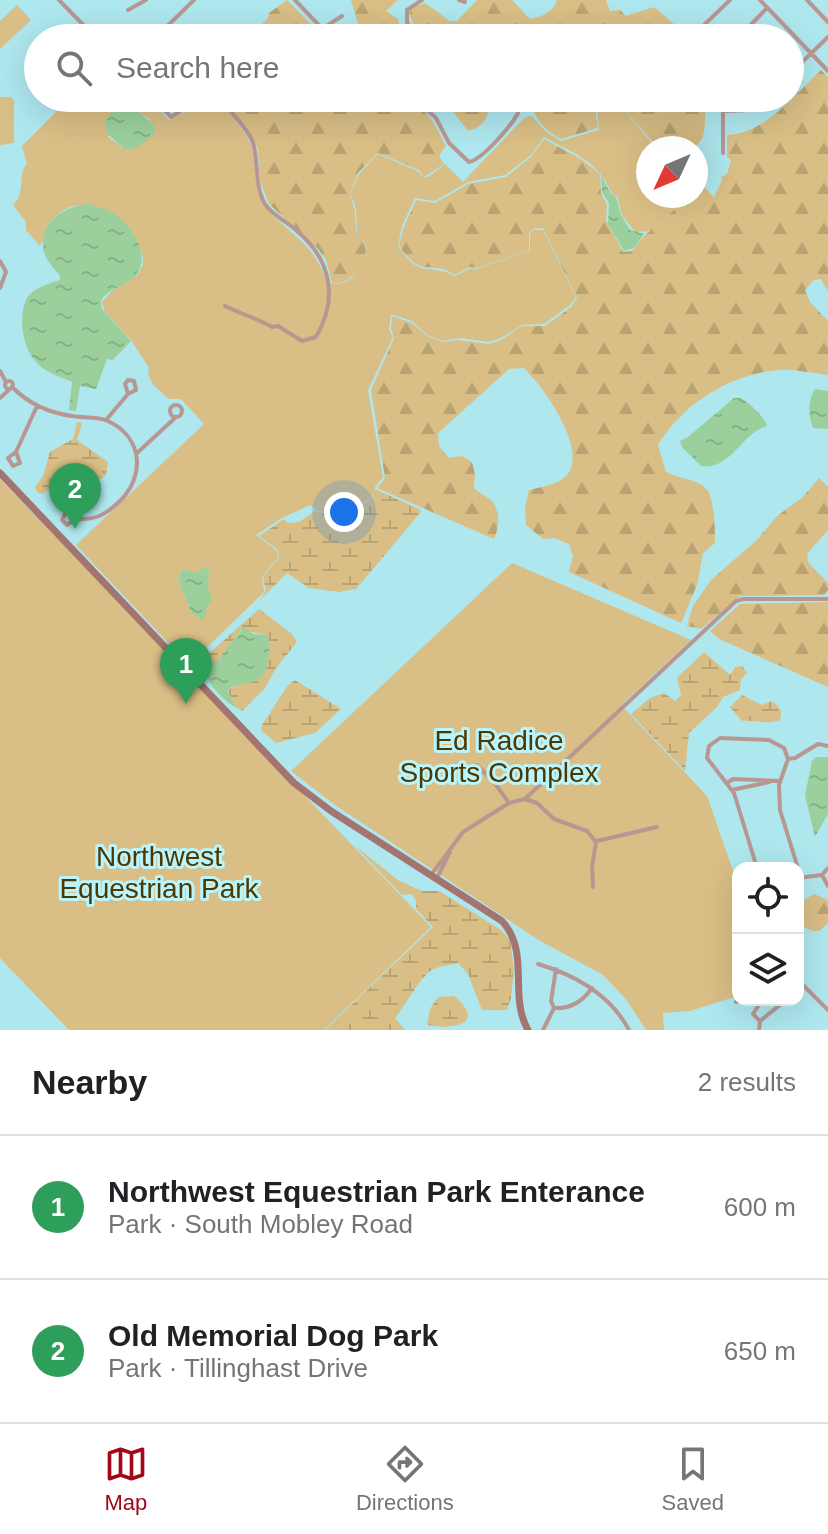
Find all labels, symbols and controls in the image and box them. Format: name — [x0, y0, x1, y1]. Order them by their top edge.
search box — [24, 24, 804, 112]
icon: search — [52, 46, 96, 90]
text: Search here — [116, 51, 279, 84]
north arrow — [636, 136, 708, 208]
pin: 2 — [49, 463, 101, 529]
your location — [324, 492, 364, 532]
pin: 1 — [160, 638, 212, 704]
park label: Ed Radice Sports Complex — [399, 725, 599, 788]
park label: Northwest Equestrian Park — [59, 841, 260, 904]
map controls — [732, 862, 804, 1006]
button: locate — [732, 862, 804, 934]
button: layers — [732, 934, 804, 1006]
text: Nearby — [32, 1063, 147, 1101]
text: 2 results — [698, 1067, 796, 1097]
text: Northwest Equestrian Park Enterance — [108, 1175, 645, 1208]
text: 1 — [51, 1192, 65, 1222]
text: 600 m — [724, 1192, 796, 1222]
text: Park · South Mobley Road — [108, 1209, 413, 1239]
text: Old Memorial Dog Park — [108, 1319, 438, 1352]
text: 2 — [51, 1336, 65, 1366]
text: 650 m — [724, 1336, 796, 1366]
text: Park · Tillinghast Drive — [108, 1353, 368, 1383]
tab: Map — [104, 1442, 148, 1516]
tab: Directions — [356, 1442, 454, 1516]
tab: Saved — [662, 1442, 724, 1516]

